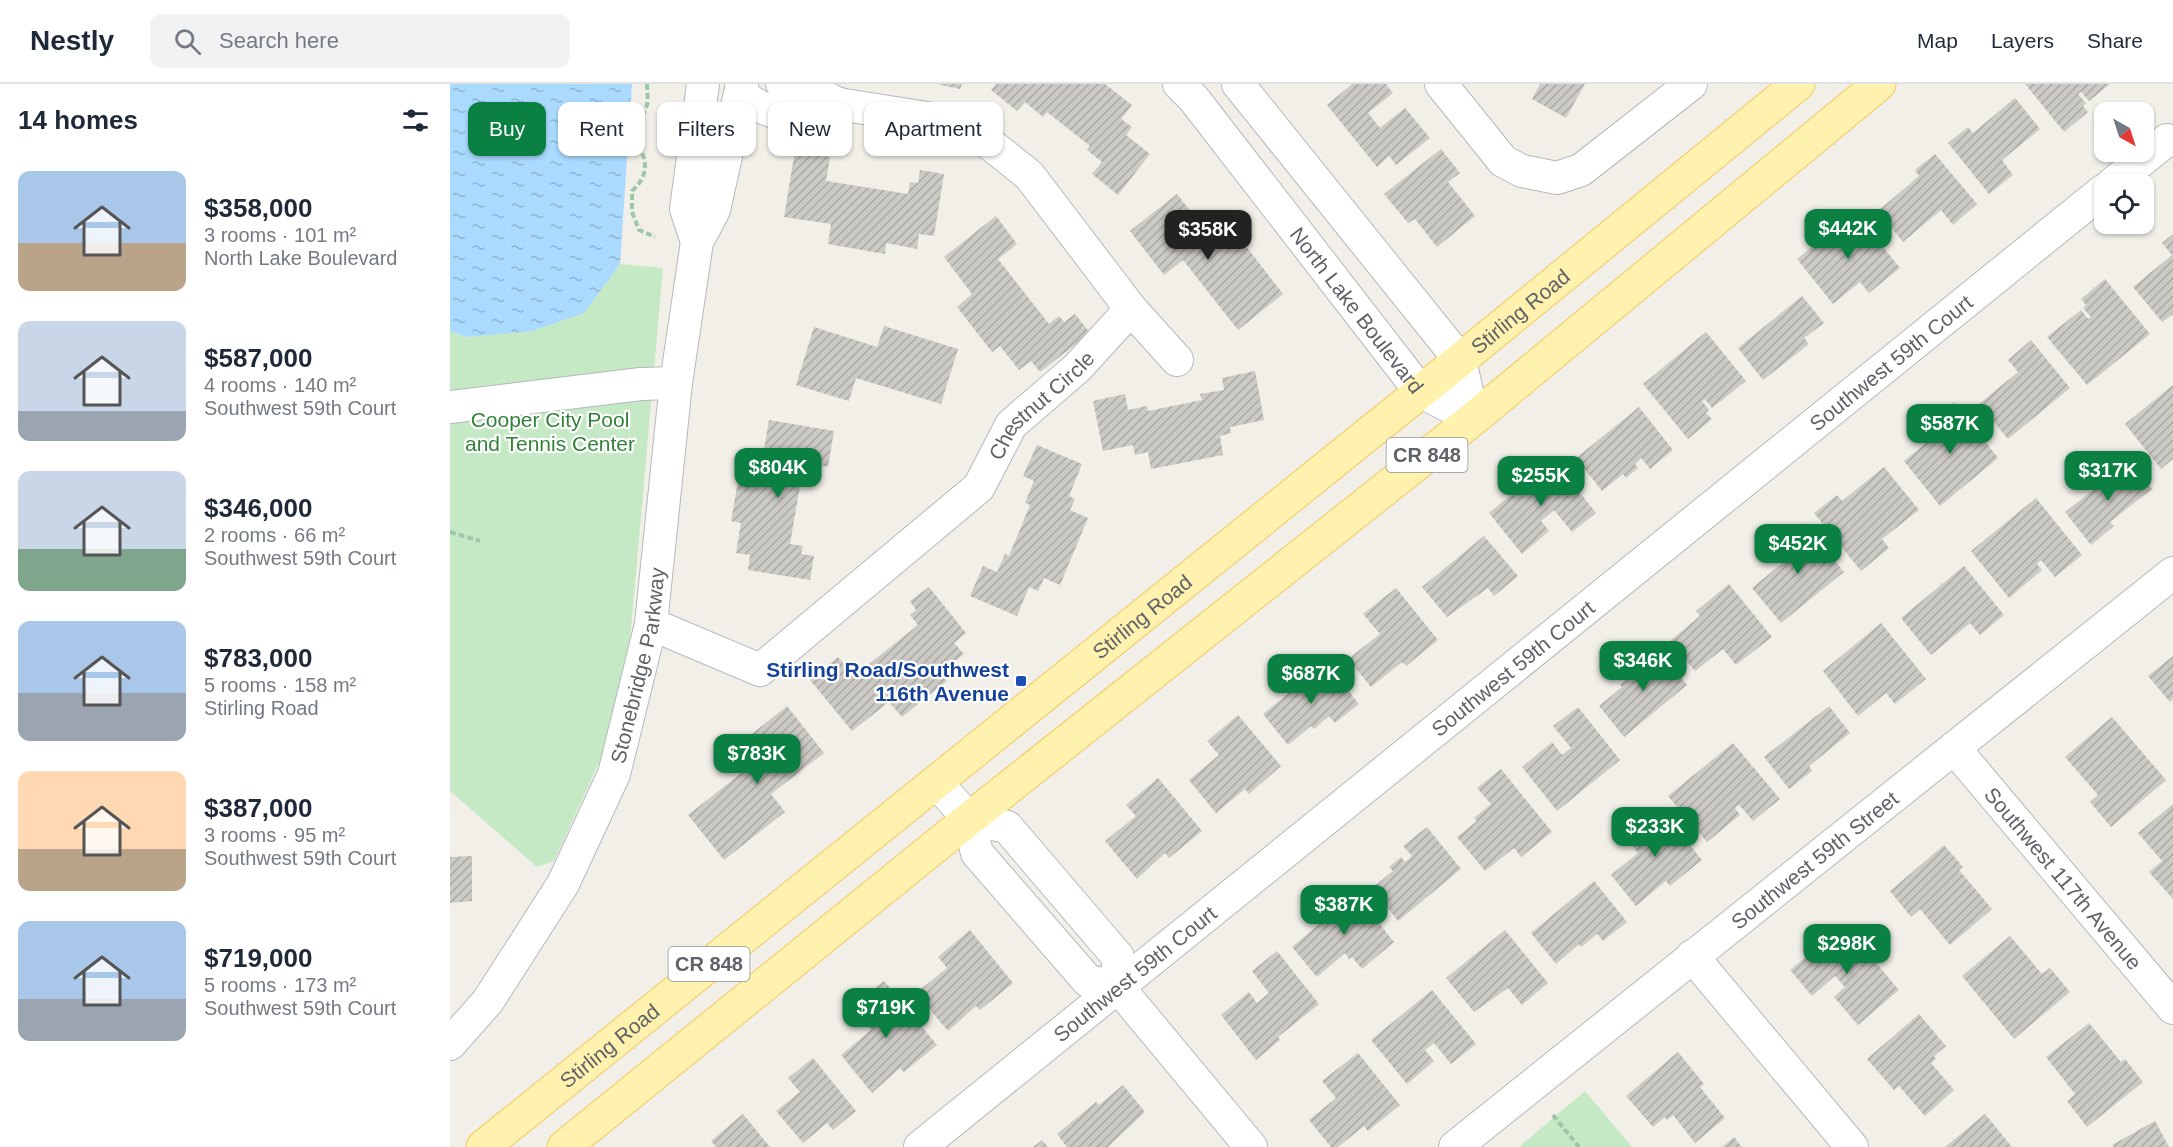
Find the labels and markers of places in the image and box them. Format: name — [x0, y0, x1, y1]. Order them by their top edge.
pin: $442K — [1806, 209, 1890, 260]
pin: $358K — [1166, 210, 1250, 261]
pin: $587K — [1908, 404, 1992, 455]
pin: $804K — [736, 448, 820, 499]
pin: $317K — [2066, 451, 2150, 502]
pin: $255K — [1499, 456, 1583, 507]
pin: $452K — [1756, 524, 1840, 575]
pin: $346K — [1601, 641, 1685, 692]
pin: $687K — [1269, 654, 1353, 705]
place label: Stirling Road/Southwest 116th Avenue — [766, 658, 1009, 705]
marker: Stirling Road/Southwest 116th Avenue — [1014, 674, 1028, 688]
pin: $783K — [715, 734, 799, 785]
pin: $233K — [1613, 807, 1697, 858]
pin: $387K — [1302, 885, 1386, 936]
pin: $298K — [1805, 924, 1889, 975]
pin: $719K — [844, 988, 928, 1039]

